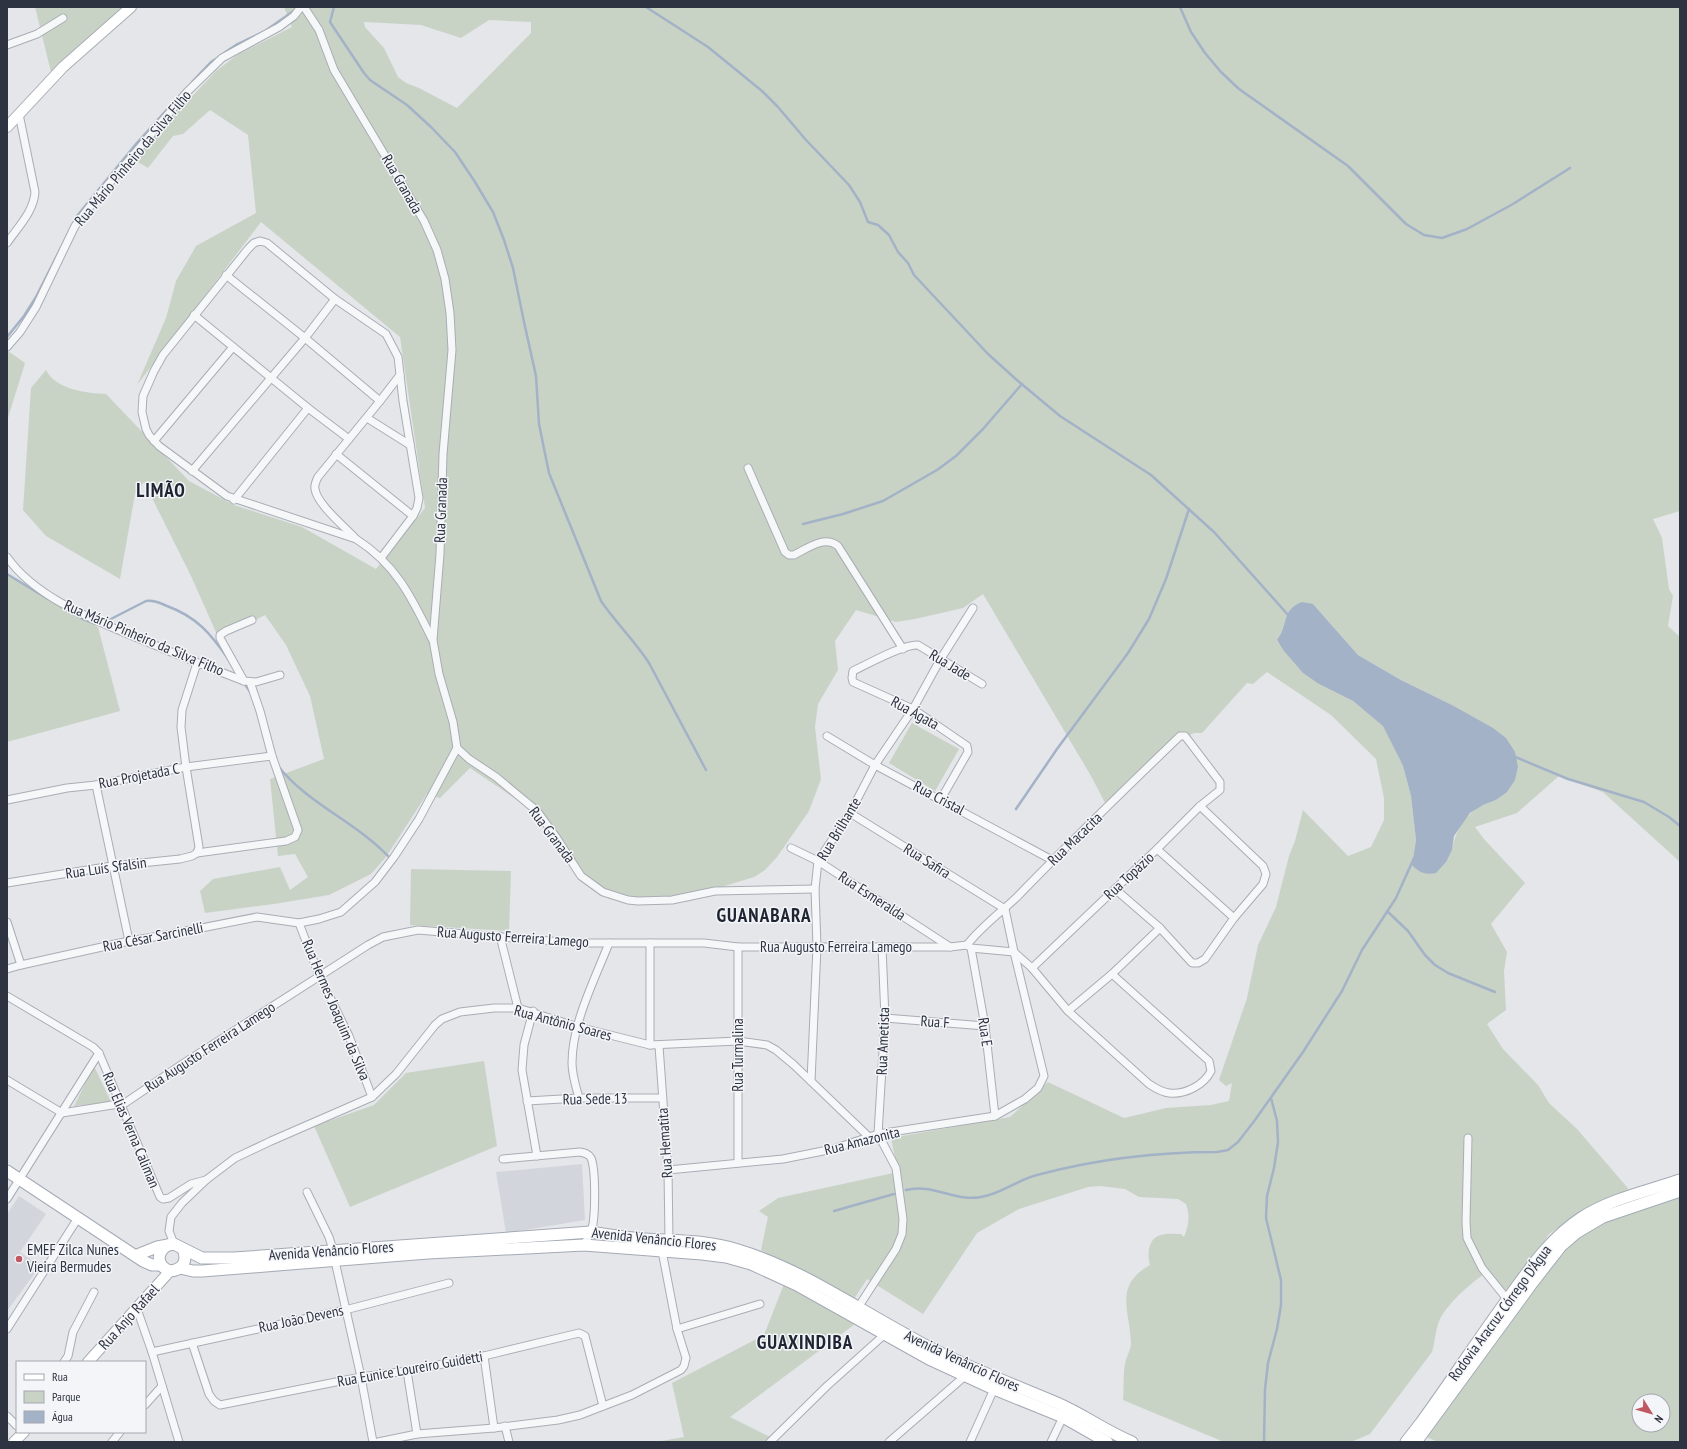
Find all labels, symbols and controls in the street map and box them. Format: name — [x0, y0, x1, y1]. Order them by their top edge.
street label: Rua Mário Pinheiro da Silva Filho — [70, 86, 195, 230]
street label: Rua Granada — [378, 151, 427, 217]
street label: Rua Granada — [430, 477, 451, 543]
district label: LIMÃO — [136, 478, 186, 502]
street label: Rua Mário Pinheiro da Silva Filho — [61, 595, 227, 680]
street label: Rua Jade — [926, 645, 975, 684]
street label: Rua Ágata — [888, 692, 943, 733]
street label: Rua Projetada C — [97, 758, 181, 793]
street label: Rua Cristal — [910, 776, 969, 819]
street label: Rua Brilhante — [812, 794, 865, 864]
street label: Rua Granada — [525, 803, 580, 867]
street label: Rua Macacita — [1043, 808, 1106, 869]
street label: Rua Safira — [900, 839, 954, 882]
street label: Rua Topázio — [1100, 848, 1158, 904]
street label: Rua Luís Sfalsin — [64, 852, 148, 883]
street label: Rua Esmeralda — [835, 867, 910, 924]
district label: GUANABARA — [717, 903, 811, 927]
street label: Rua César Sarcinelli — [101, 917, 205, 956]
street label: Rua Augusto Ferreira Lamego — [437, 922, 590, 951]
street label: Rua Hermes Joaquim da Silva — [298, 936, 375, 1083]
street label: Rua Augusto Ferreira Lamego — [760, 937, 912, 956]
street label: Rua Augusto Ferreira Lamego — [141, 997, 279, 1096]
street label: Rua Antônio Soares — [512, 1000, 614, 1045]
street label: Rua Ametista — [872, 1007, 893, 1075]
street label: Rua F — [920, 1011, 950, 1032]
street label: Rua E — [974, 1016, 997, 1048]
street label: Rua Turmalina — [728, 1018, 747, 1092]
street label: Rua Elias Verna Caliman — [98, 1069, 164, 1191]
street label: Rua Sede 13 — [562, 1088, 628, 1109]
street label: Rua Hematita — [653, 1107, 676, 1179]
street label: Rua Amazonita — [822, 1122, 902, 1159]
street label: Avenida Venâncio Flores — [591, 1223, 717, 1254]
street label: Avenida Venâncio Flores — [268, 1237, 394, 1264]
place label: EMEF Zilca Nunes Vieira Bermudes — [26, 1240, 119, 1276]
street label: Rodovia Aracruz Córrego D'Água — [1444, 1241, 1555, 1384]
marker: EMEF Zilca Nunes Vieira Bermudes — [14, 1254, 24, 1264]
street label: Rua Anjo Rafael — [94, 1280, 163, 1353]
street label: Rua João Devens — [257, 1300, 345, 1337]
street label: Avenida Venâncio Flores — [901, 1325, 1023, 1396]
district label: GUAXINDIBA — [757, 1330, 853, 1354]
street label: Rua Eunice Loureiro Guidetti — [336, 1346, 484, 1391]
legend — [16, 1361, 146, 1433]
text: Rua — [52, 1369, 68, 1384]
text: Parque — [52, 1389, 81, 1404]
north arrow — [1631, 1393, 1671, 1433]
text: Água — [52, 1409, 73, 1424]
text: N — [1652, 1412, 1666, 1426]

